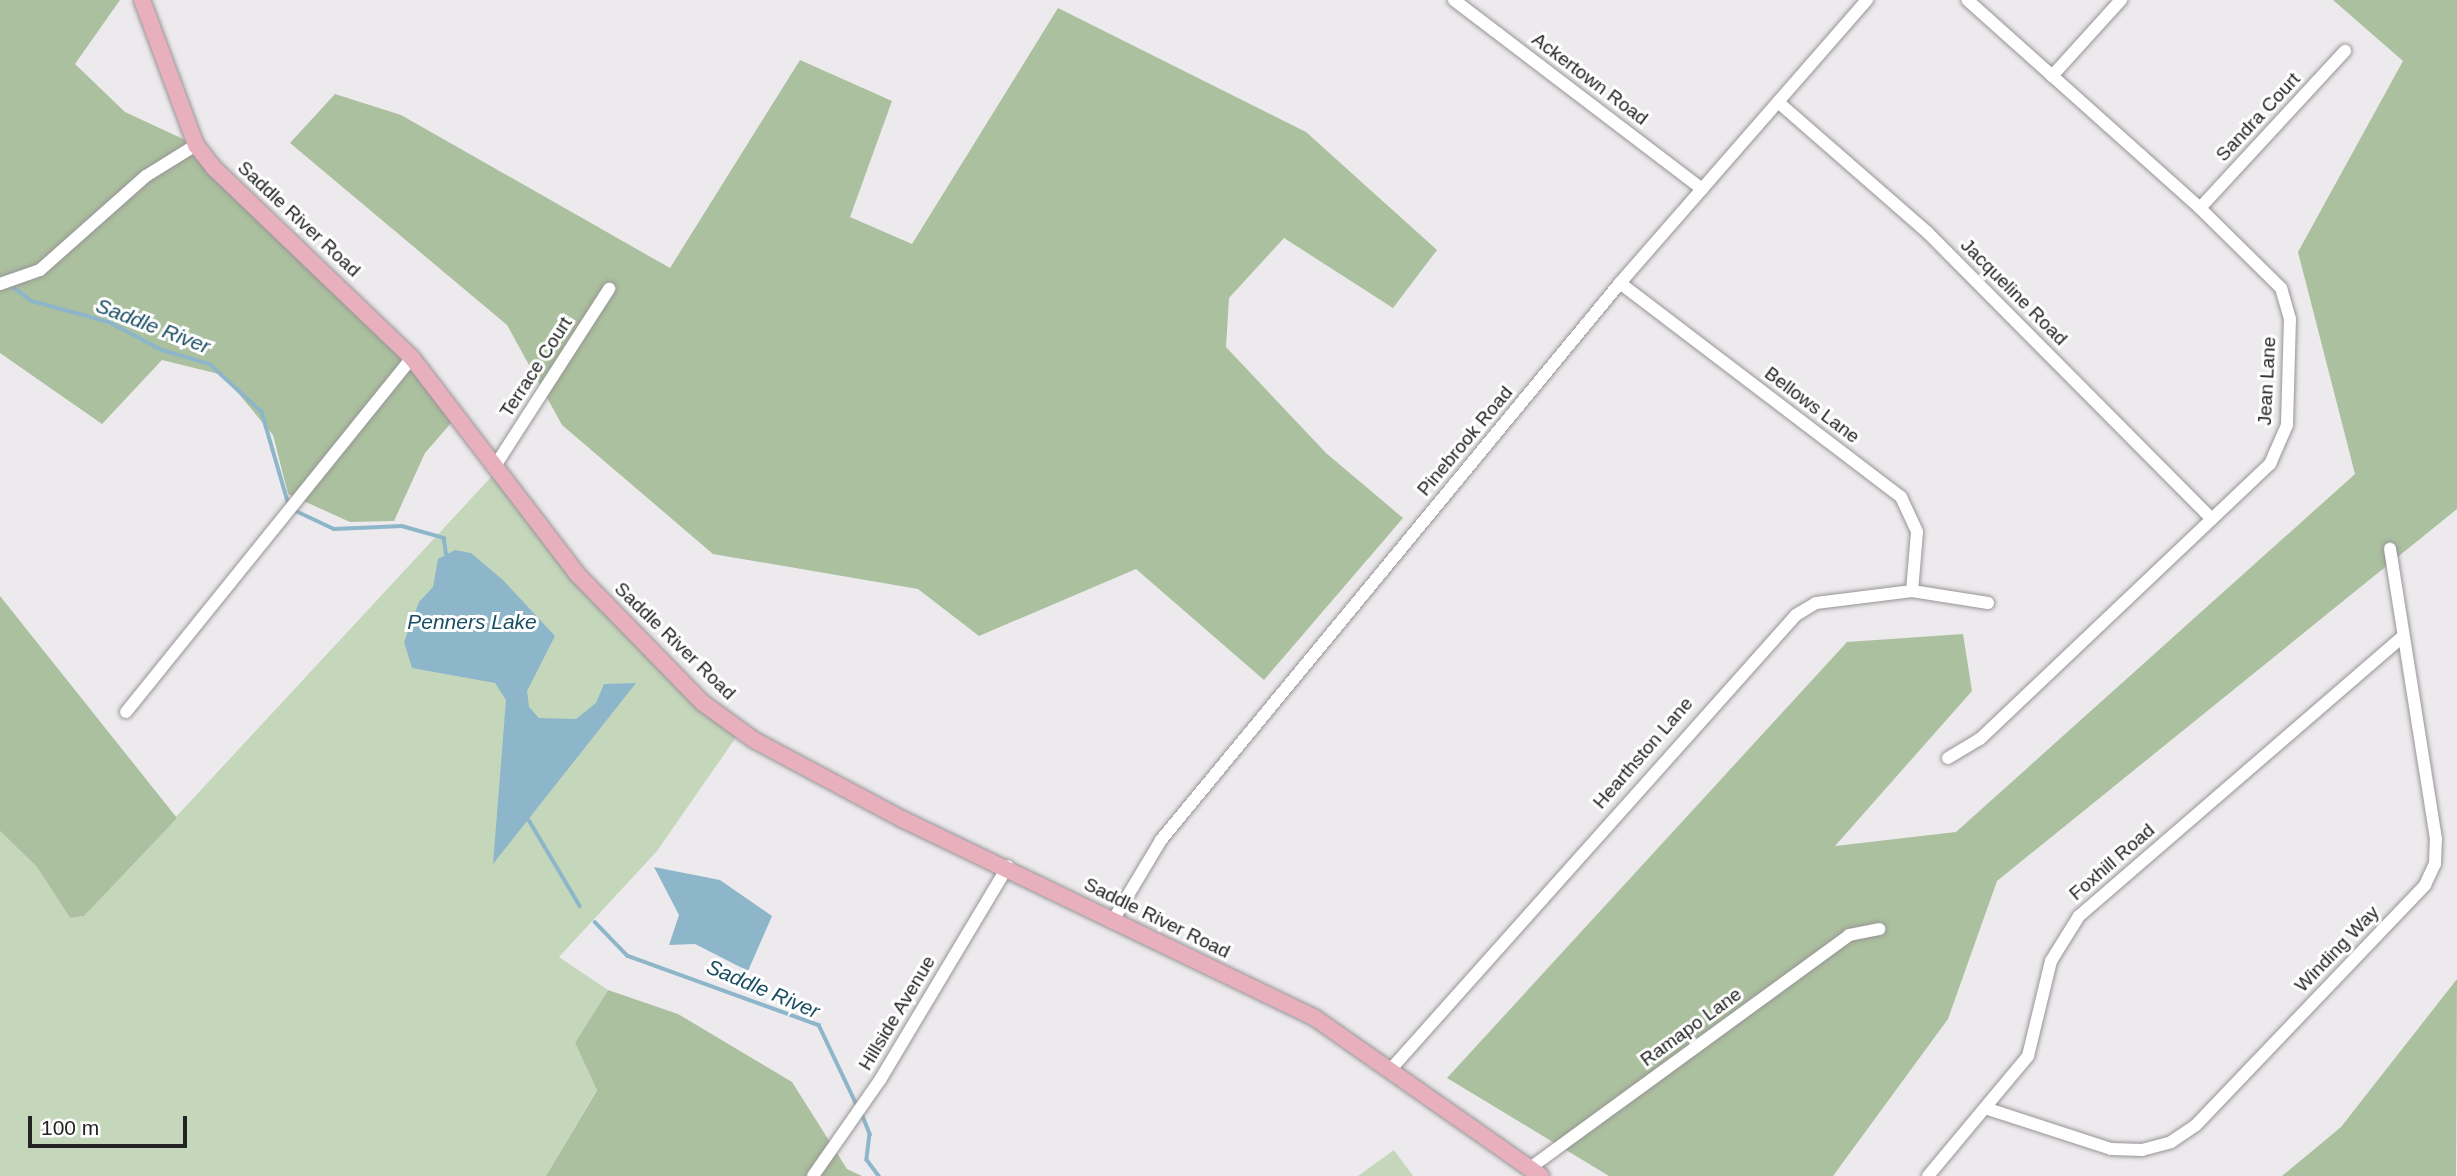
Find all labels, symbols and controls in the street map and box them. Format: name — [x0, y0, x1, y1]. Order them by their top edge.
street label: Ackertown Road — [1527, 28, 1653, 130]
street label: Sandra Court — [2211, 68, 2305, 166]
street label: Saddle River Road — [233, 156, 365, 282]
street label: Jacqueline Road — [1956, 234, 2072, 350]
water label: Saddle River — [92, 293, 214, 359]
street label: Terrace Court — [495, 313, 577, 421]
street label: Jean Lane — [2253, 336, 2281, 426]
street label: Bellows Lane — [1760, 362, 1864, 448]
street label: Pinebrook Road — [1412, 381, 1518, 501]
street label: Saddle River Road — [610, 577, 740, 705]
water label: Penners Lake — [407, 609, 537, 635]
street label: Hearthston Lane — [1588, 693, 1698, 813]
street label: Foxhill Road — [2065, 819, 2159, 905]
street label: Saddle River Road — [1080, 873, 1234, 963]
street label: Winding Way — [2290, 901, 2384, 997]
street label: Hillside Avenue — [854, 951, 940, 1075]
water label: Saddle River — [703, 954, 823, 1024]
street label: Ramapo Lane — [1636, 983, 1746, 1071]
scale bar — [32, 1102, 191, 1146]
text: 100 m — [41, 1116, 99, 1139]

